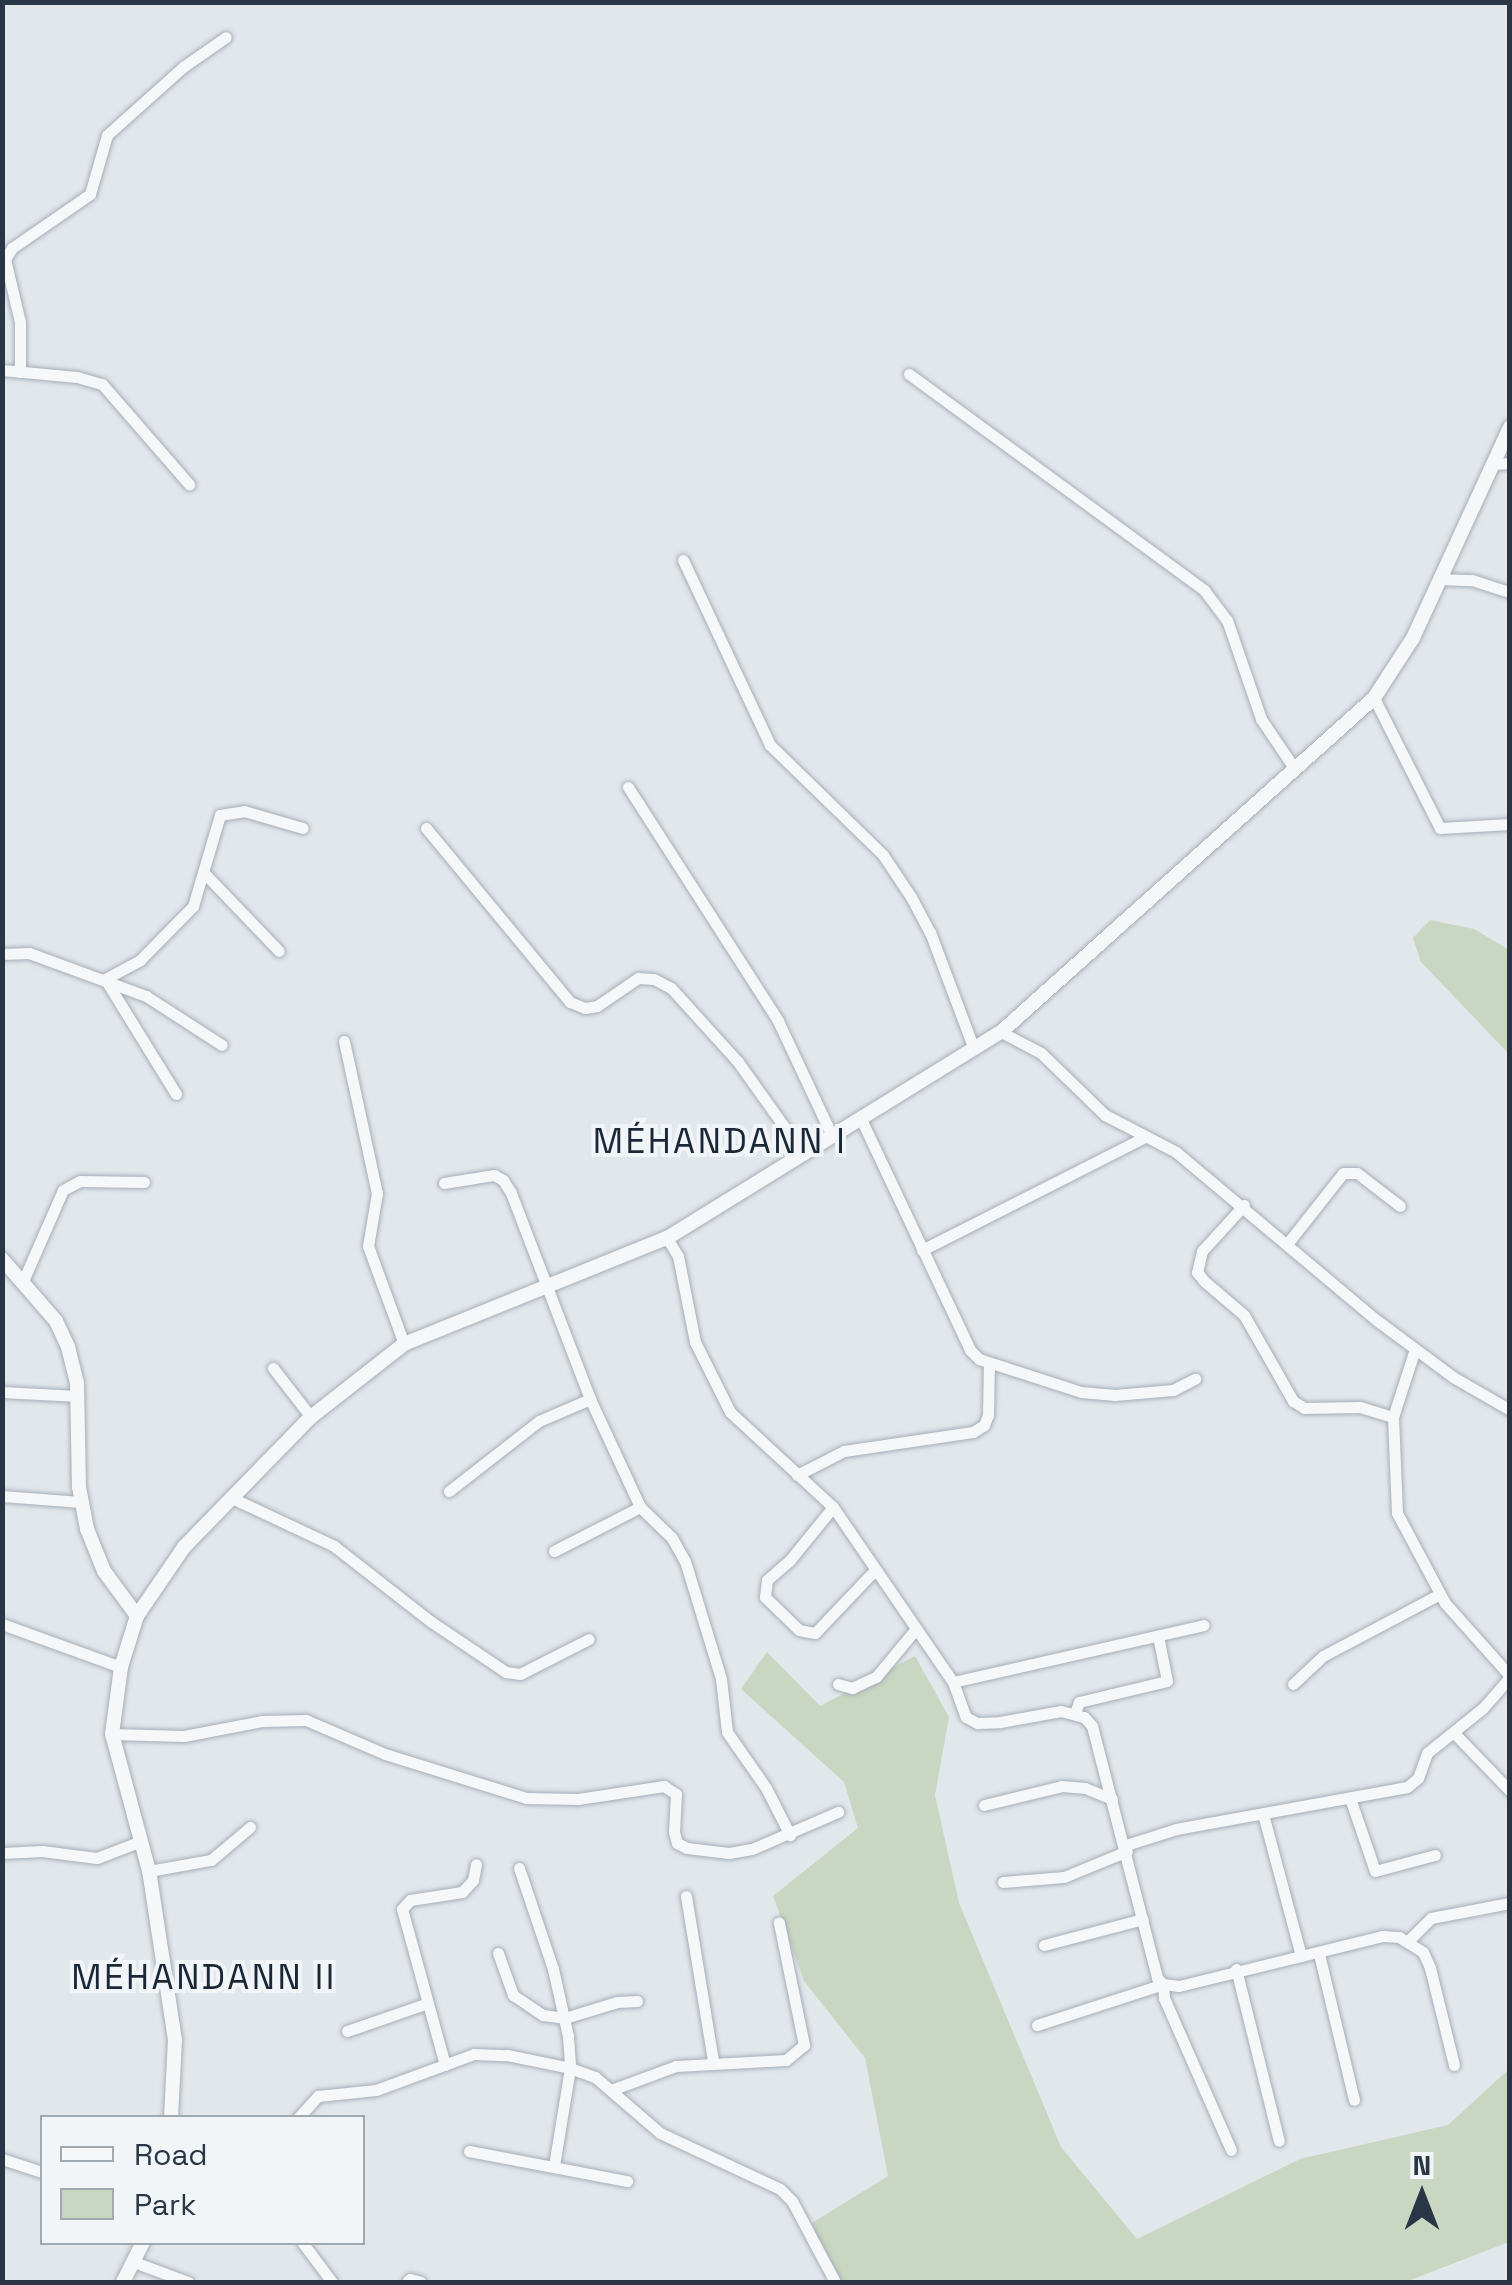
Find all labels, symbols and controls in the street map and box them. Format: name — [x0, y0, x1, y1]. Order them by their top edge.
district label: MÉHANDANN I — [593, 1120, 847, 1162]
district label: MÉHANDANN II — [71, 1956, 337, 1998]
legend — [40, 2115, 365, 2245]
text: Road — [134, 2135, 208, 2174]
north arrow — [1372, 2145, 1472, 2245]
text: N — [1413, 2147, 1431, 2183]
text: Park — [134, 2185, 196, 2224]

